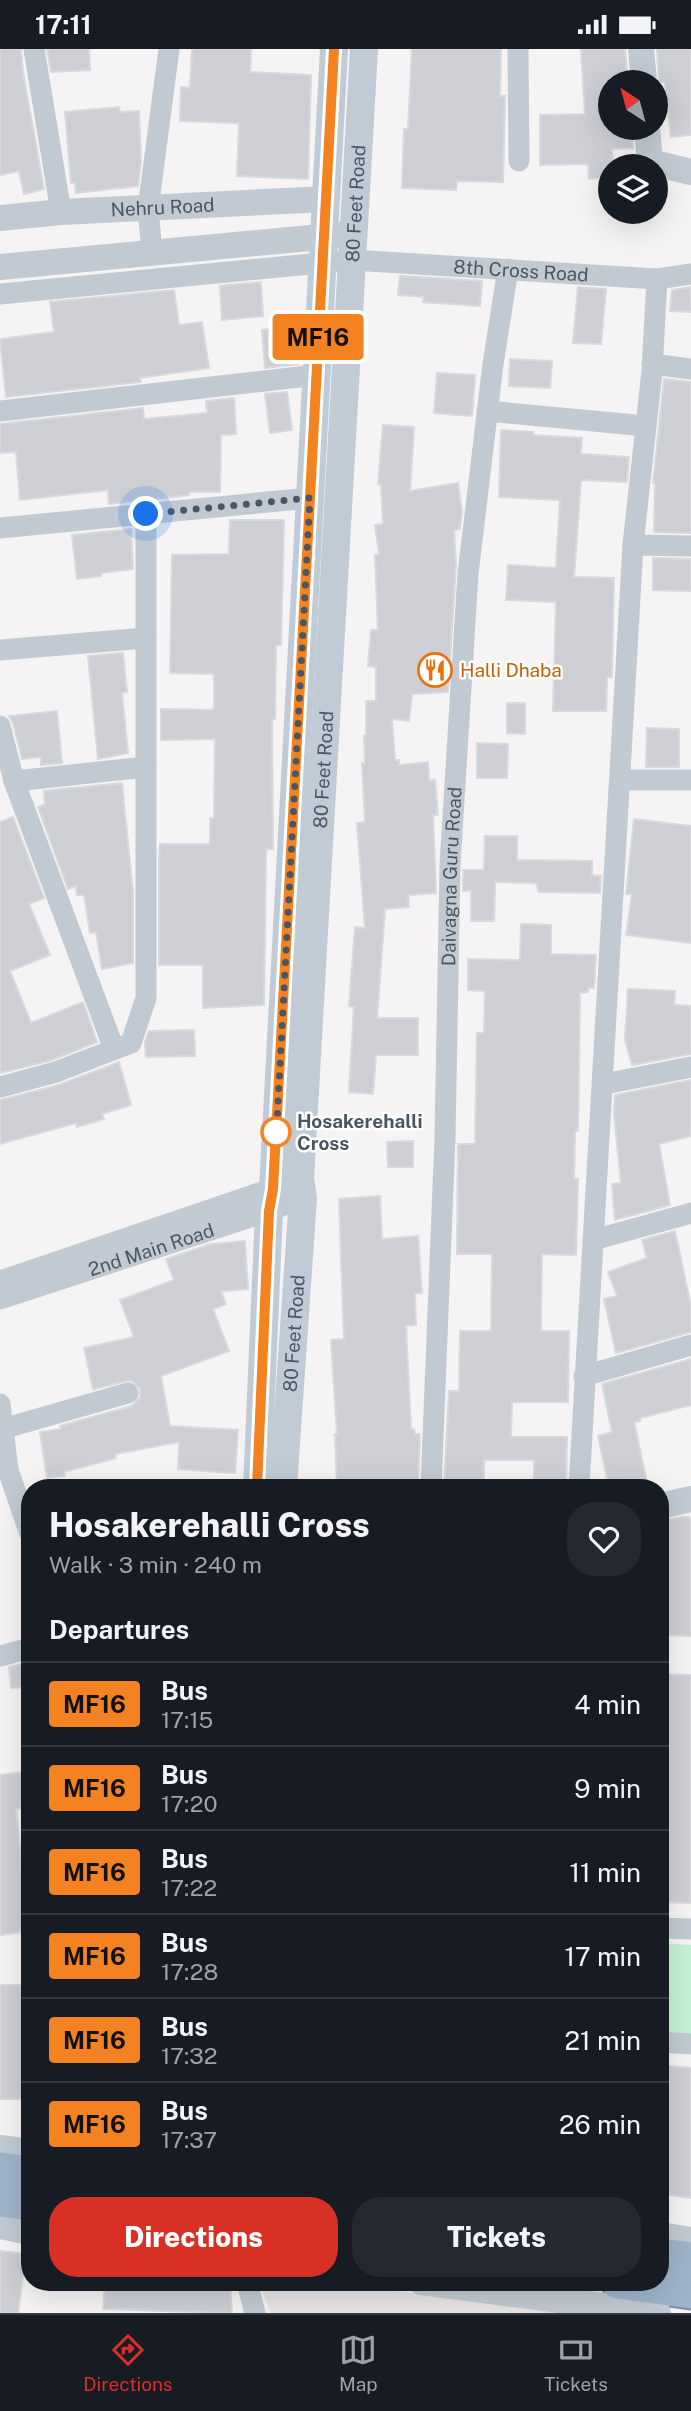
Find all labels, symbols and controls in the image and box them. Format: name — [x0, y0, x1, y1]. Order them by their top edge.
text: 17:11 — [35, 9, 92, 40]
north arrow — [598, 70, 668, 140]
map controls — [598, 70, 668, 224]
street label: 80 Feet Road — [341, 144, 370, 263]
button: layers — [598, 154, 668, 224]
street label: Nehru Road — [110, 193, 215, 221]
street label: 8th Cross Road — [453, 255, 589, 286]
line badge: MF16 — [269, 314, 367, 360]
text: MF16 — [287, 323, 349, 351]
your location — [128, 496, 163, 531]
restaurant icon: Halli Dhaba — [416, 651, 454, 689]
place label: Halli Dhaba — [460, 659, 562, 681]
street label: 80 Feet Road — [309, 710, 337, 829]
street label: Daivagna Guru Road — [437, 786, 466, 966]
place label: Hosakerehalli Cross — [297, 1110, 422, 1154]
marker: Hosakerehalli Cross — [261, 1117, 291, 1147]
street label: 2nd Main Road — [85, 1219, 217, 1280]
street label: 80 Feet Road — [279, 1274, 309, 1393]
button: heart — [567, 1502, 641, 1576]
text: Hosakerehalli Cross — [49, 1506, 370, 1544]
text: Walk · 3 min · 240 m — [49, 1551, 262, 1578]
text: Departures — [49, 1614, 189, 1645]
text: Bus — [161, 1675, 208, 1706]
text: 4 min — [574, 1689, 641, 1720]
text: MF16 — [63, 1690, 126, 1718]
text: 17:15 — [161, 1706, 213, 1733]
text: Bus — [161, 1759, 208, 1790]
text: 9 min — [574, 1773, 641, 1804]
text: MF16 — [63, 1774, 126, 1802]
text: 17:20 — [161, 1790, 217, 1817]
text: Bus — [161, 1843, 208, 1874]
text: 11 min — [569, 1857, 641, 1888]
text: MF16 — [63, 1858, 126, 1886]
text: 17:22 — [161, 1874, 217, 1901]
text: Bus — [161, 1927, 208, 1958]
text: 17 min — [564, 1941, 641, 1972]
text: MF16 — [63, 1942, 126, 1970]
text: 17:28 — [161, 1958, 218, 1985]
text: Bus — [161, 2011, 208, 2042]
text: 21 min — [565, 2025, 641, 2056]
text: MF16 — [63, 2026, 126, 2054]
text: 17:32 — [161, 2042, 217, 2069]
text: Bus — [161, 2095, 208, 2126]
text: 26 min — [559, 2109, 641, 2140]
text: MF16 — [63, 2110, 126, 2138]
text: 17:37 — [161, 2126, 217, 2153]
button: Directions — [49, 2197, 338, 2277]
button: Tickets — [352, 2197, 641, 2277]
tab: Directions — [83, 2331, 172, 2395]
tab: Map — [339, 2331, 378, 2395]
tab: Tickets — [544, 2331, 608, 2395]

